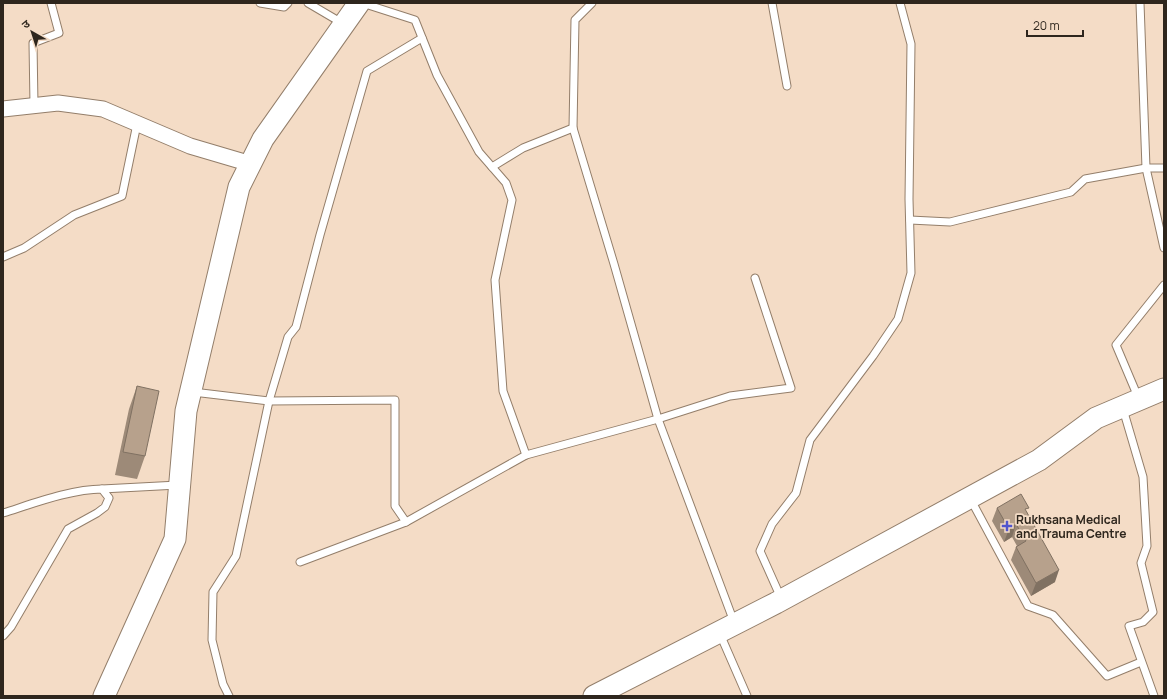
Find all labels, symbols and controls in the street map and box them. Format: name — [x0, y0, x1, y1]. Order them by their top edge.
north arrow — [12, 12, 52, 52]
scale bar — [1027, 12, 1083, 38]
text: उ — [18, 16, 33, 32]
text: 20 m — [1033, 17, 1060, 34]
place label: Rukhsana Medical and Trauma Centre — [1016, 511, 1126, 542]
marker: Rukhsana Medical and Trauma Centre — [1001, 520, 1013, 532]

